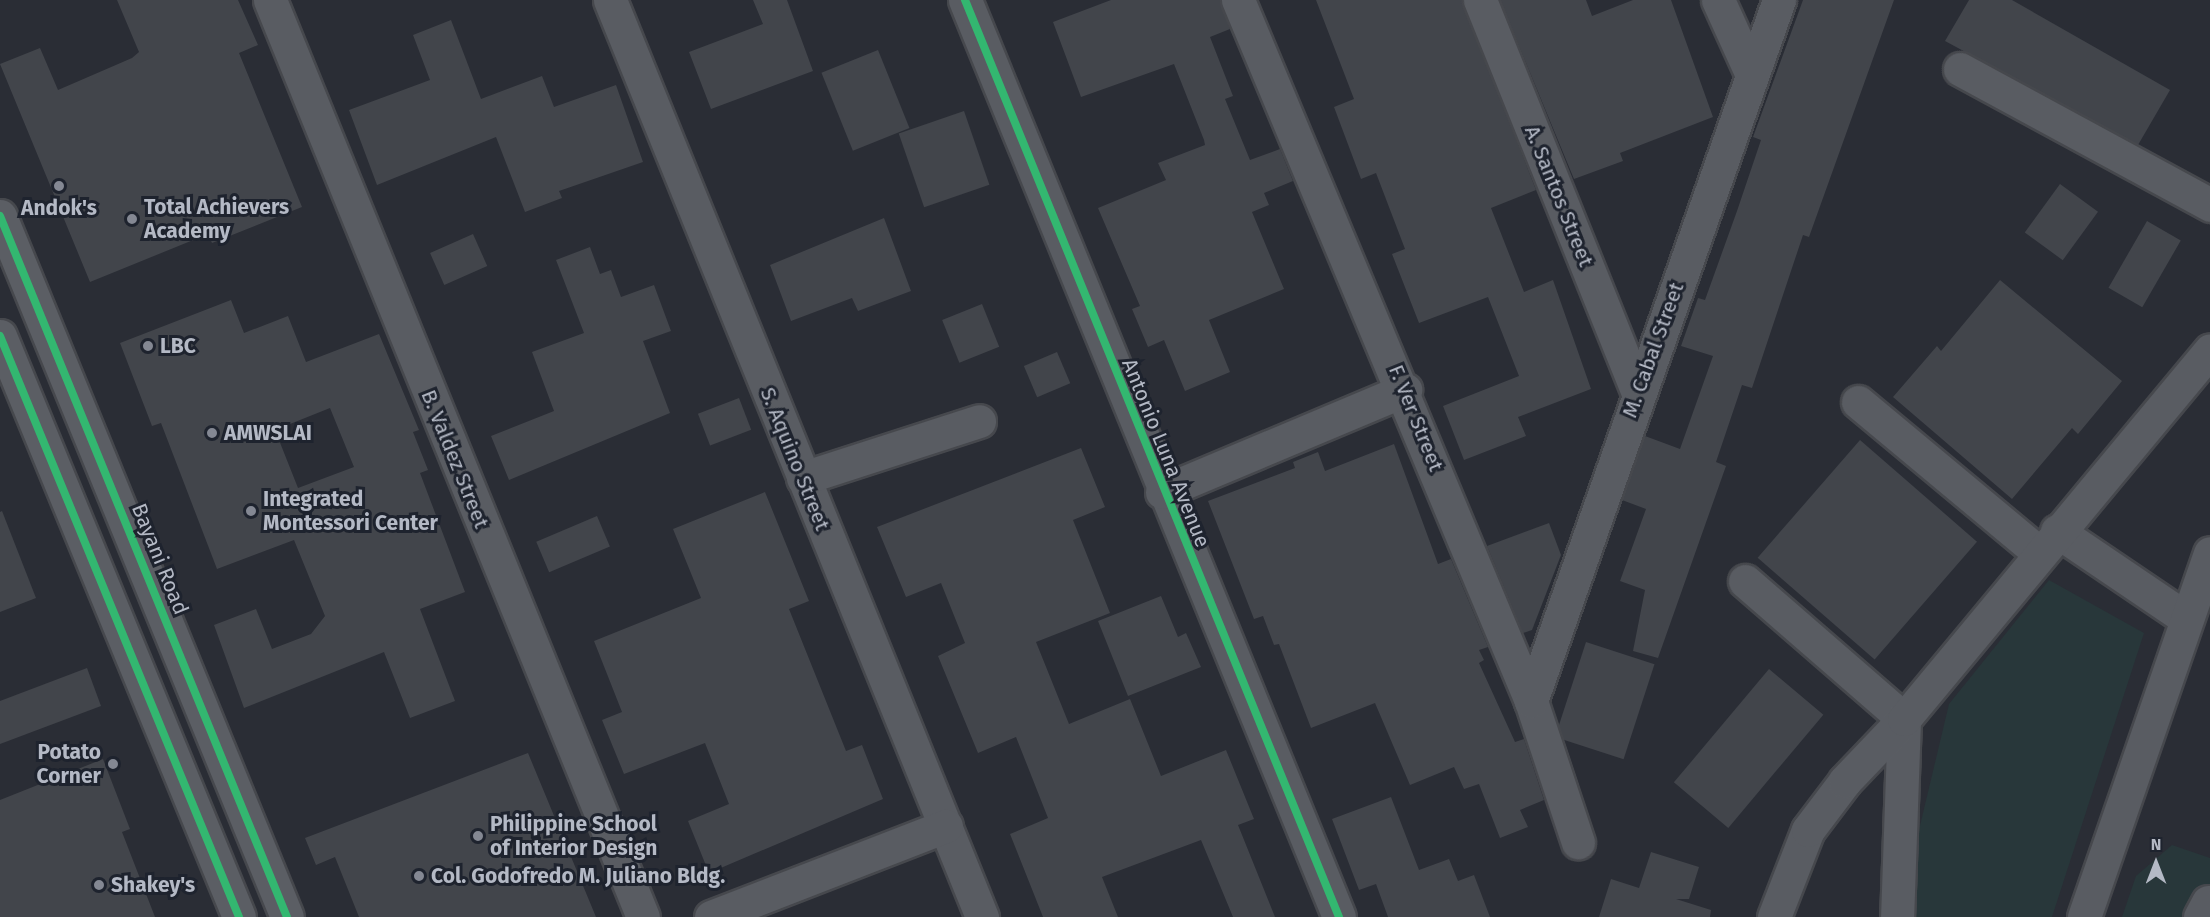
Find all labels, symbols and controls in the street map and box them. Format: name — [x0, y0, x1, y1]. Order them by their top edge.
street label: A. Santos Street — [1519, 122, 1599, 270]
marker: Andok's — [52, 179, 66, 193]
place label: Total Achievers Academy — [144, 194, 289, 244]
place label: Andok's — [21, 195, 97, 221]
marker: Total Achievers Academy — [125, 212, 139, 226]
street label: M. Cabal Street — [1617, 279, 1689, 421]
place label: LBC — [160, 333, 196, 359]
marker: LBC — [141, 339, 155, 353]
street label: Antonio Luna Avenue — [1117, 355, 1215, 551]
street label: F. Ver Street — [1383, 361, 1449, 475]
street label: S. Aquino Street — [755, 384, 835, 534]
street label: B. Valdez Street — [416, 386, 494, 532]
place label: AMWSLAI — [224, 420, 312, 446]
marker: AMWSLAI — [205, 426, 219, 440]
place label: Integrated Montessori Center — [263, 486, 438, 536]
street label: Bayani Road — [126, 500, 194, 618]
marker: Integrated Montessori Center — [244, 504, 258, 518]
place label: Potato Corner — [37, 739, 101, 789]
marker: Potato Corner — [106, 757, 120, 771]
place label: Philippine School of Interior Design — [490, 811, 657, 861]
marker: Philippine School of Interior Design — [471, 829, 485, 843]
north arrow — [2126, 833, 2186, 893]
text: N — [2151, 835, 2161, 854]
place label: Col. Godofredo M. Juliano Bldg. — [431, 863, 725, 889]
marker: Col. Godofredo M. Juliano Bldg. — [412, 869, 426, 883]
place label: Shakey's — [111, 872, 195, 898]
marker: Shakey's — [92, 878, 106, 892]

